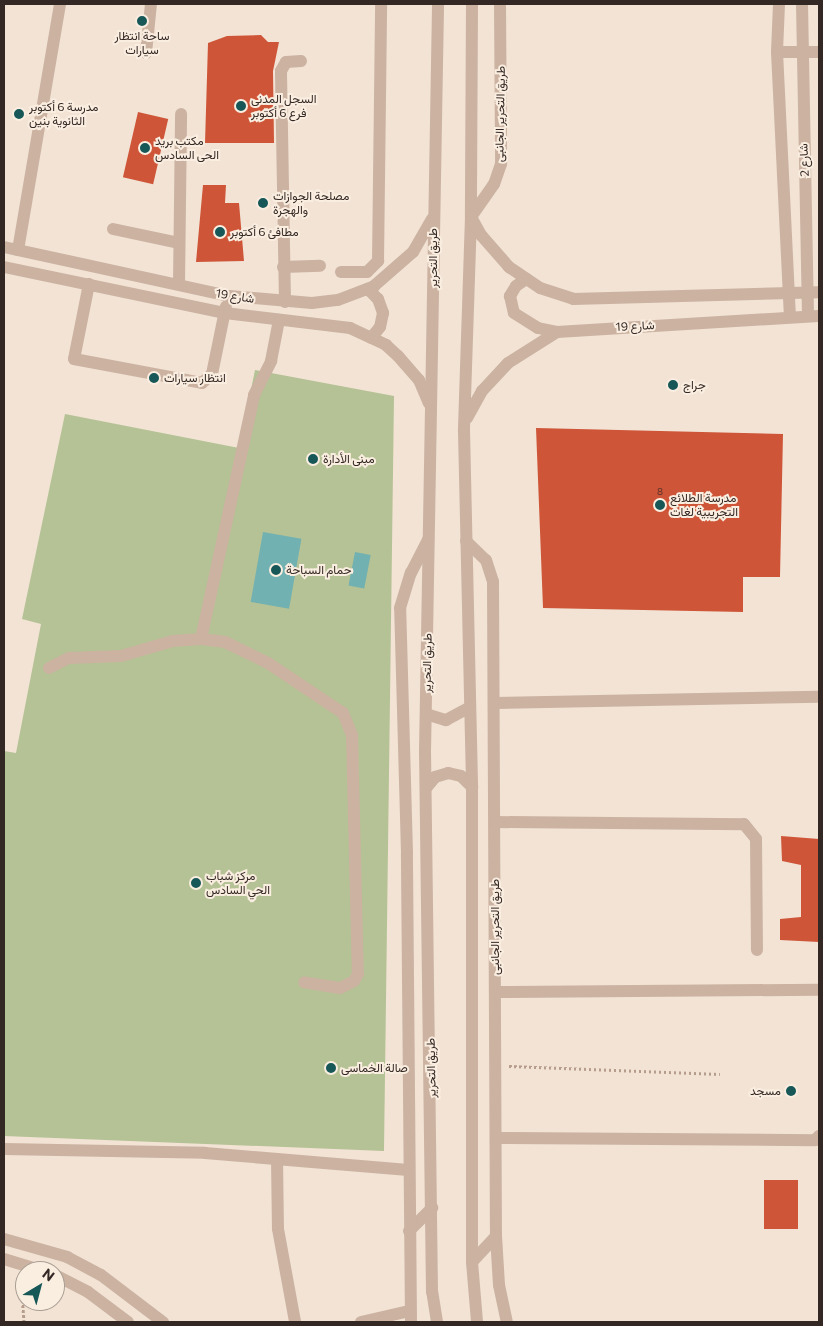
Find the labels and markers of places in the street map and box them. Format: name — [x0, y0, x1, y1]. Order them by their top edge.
marker: ساحة انتظار سيارات — [136, 15, 148, 27]
place label: ساحة انتظار سيارات — [114, 29, 170, 57]
place label: السجل المدنى فرع 6 أكتوبر — [251, 92, 317, 120]
place label: مدرسة 6 أكتوبر الثانوية بنين — [29, 100, 98, 128]
marker: السجل المدنى فرع 6 أكتوبر — [235, 100, 247, 112]
marker: مدرسة 6 أكتوبر الثانوية بنين — [13, 108, 25, 120]
place label: مكتب بريد الحى السادس — [155, 134, 219, 162]
marker: مكتب بريد الحى السادس — [139, 142, 151, 154]
place label: مصلحة الجوازات والهجرة — [273, 189, 349, 217]
marker: مصلحة الجوازات والهجرة — [257, 197, 269, 209]
place label: مطافئ 6 أكتوبر — [230, 225, 299, 239]
marker: مطافئ 6 أكتوبر — [214, 226, 226, 238]
place label: انتظار سيارات — [164, 371, 226, 385]
marker: انتظار سيارات — [148, 372, 160, 384]
place label: جراج — [683, 378, 706, 392]
marker: جراج — [667, 379, 679, 391]
place label: مبنى الأدارة — [323, 452, 375, 466]
marker: مبنى الأدارة — [307, 453, 319, 465]
place label: مدرسة الطلائع التجريبية لغات — [670, 491, 738, 519]
marker: مدرسة الطلائع التجريبية لغات — [654, 499, 666, 511]
place label: حمام السباحة — [286, 563, 351, 577]
marker: حمام السباحة — [270, 564, 282, 576]
place label: مركز شباب الحي السادس — [206, 869, 270, 897]
marker: مركز شباب الحي السادس — [190, 877, 202, 889]
place label: صالة الخماسى — [341, 1061, 408, 1075]
marker: صالة الخماسى — [325, 1062, 337, 1074]
place label: مسجد — [750, 1084, 781, 1098]
marker: مسجد — [785, 1085, 797, 1097]

